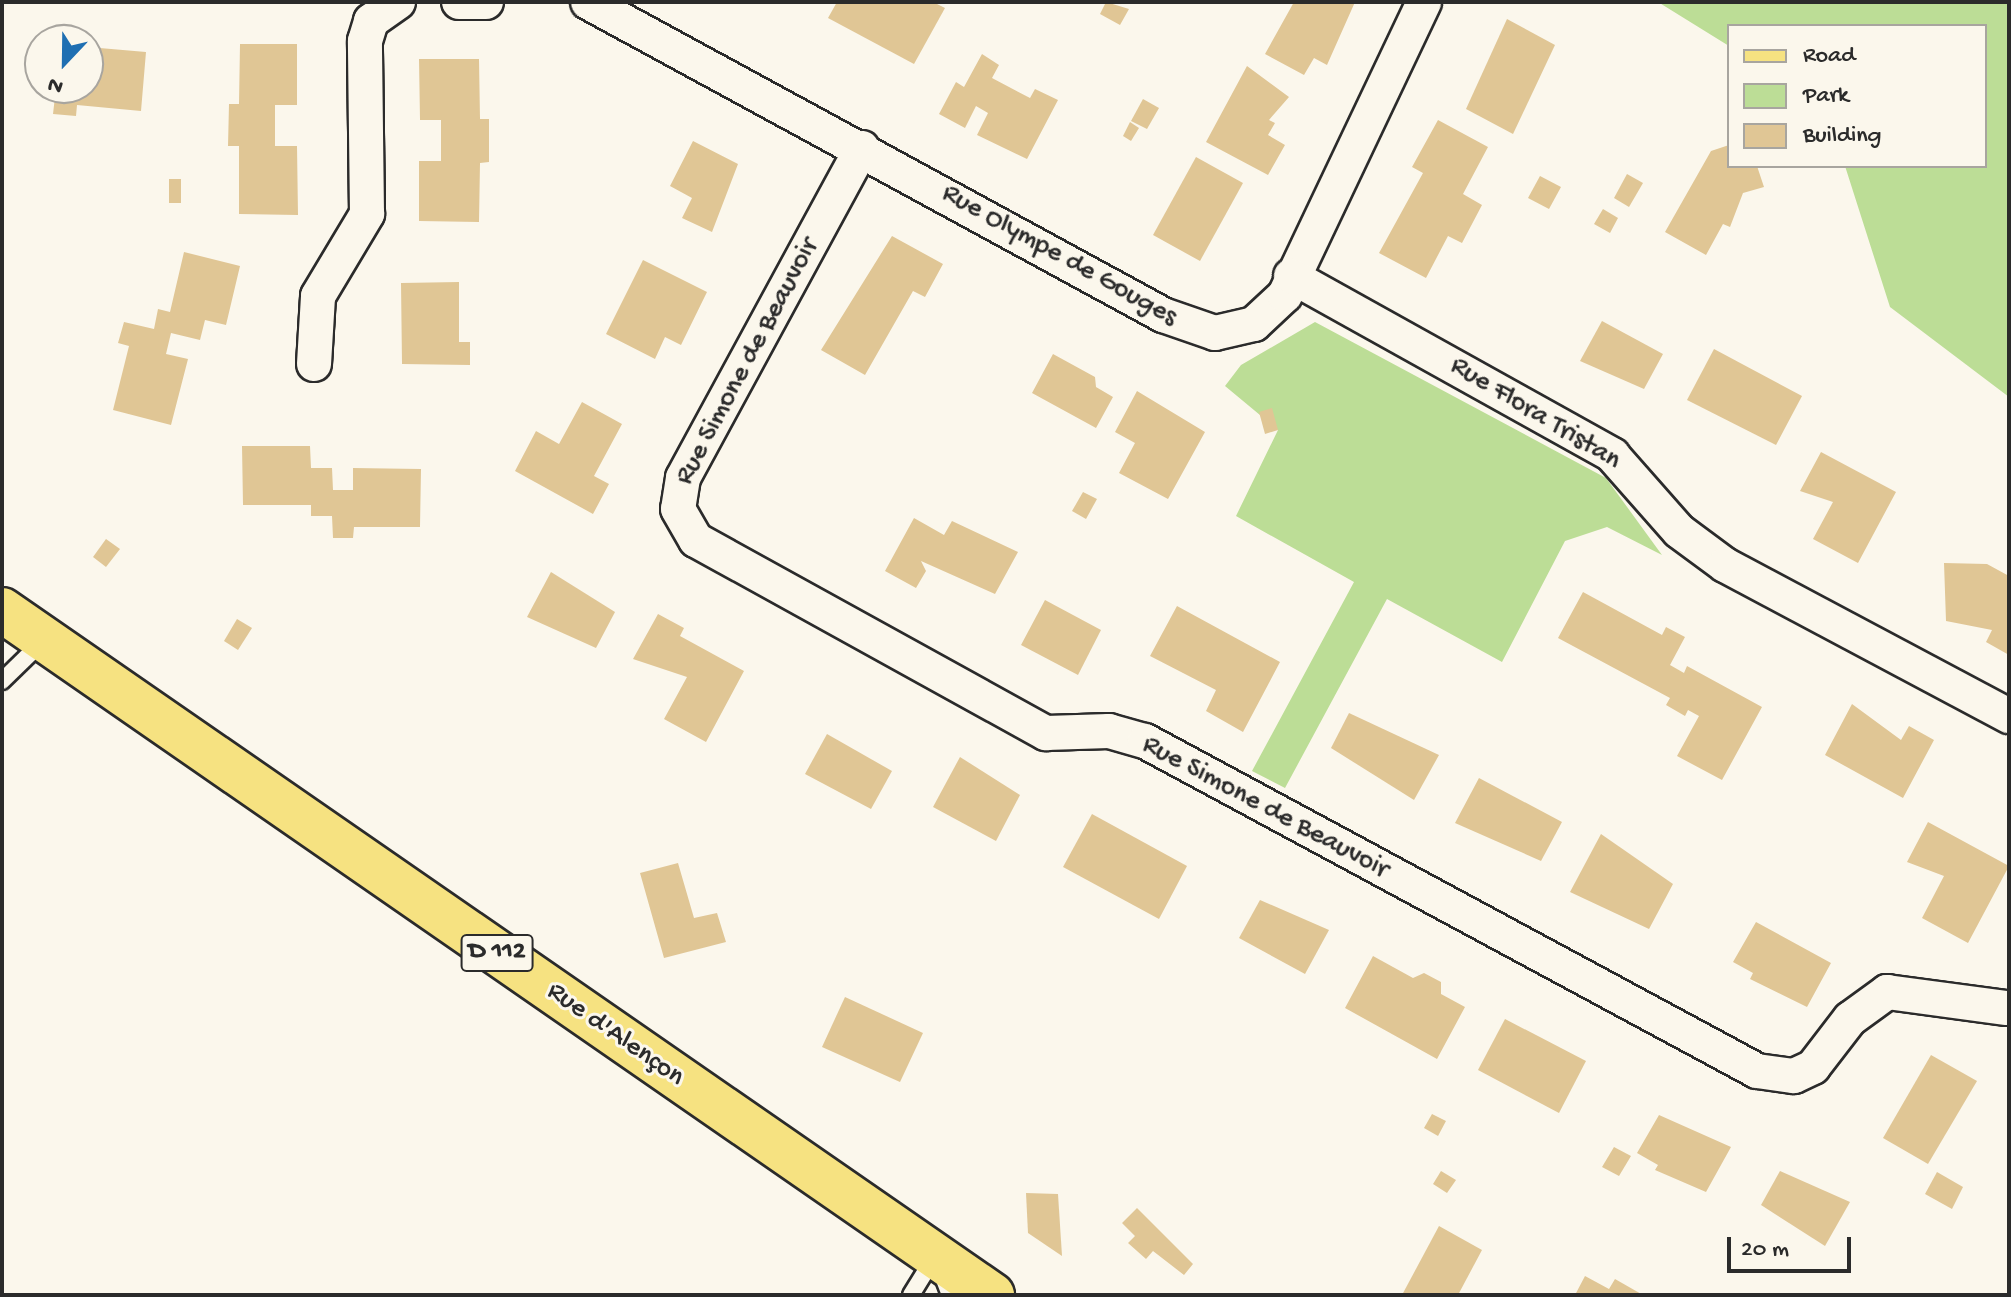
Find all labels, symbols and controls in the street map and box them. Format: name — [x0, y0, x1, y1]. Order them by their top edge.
north arrow — [24, 24, 104, 104]
legend — [1727, 24, 1987, 168]
text: Road — [1803, 42, 1855, 71]
text: N — [44, 70, 67, 99]
text: Park — [1803, 82, 1849, 111]
text: Building — [1803, 122, 1881, 151]
street label: Rue Olympe de Gouges — [935, 177, 1183, 335]
street label: Rue Simone de Beauvoir — [669, 233, 827, 491]
street label: Rue Flora Tristan — [1443, 350, 1627, 478]
street label: Rue Simone de Beauvoir — [1136, 729, 1394, 887]
road number: D 112 — [459, 931, 535, 975]
street label: Rue d'Alençon — [540, 975, 690, 1095]
scale bar — [1731, 1221, 1855, 1271]
text: 20 m — [1741, 1236, 1789, 1265]

